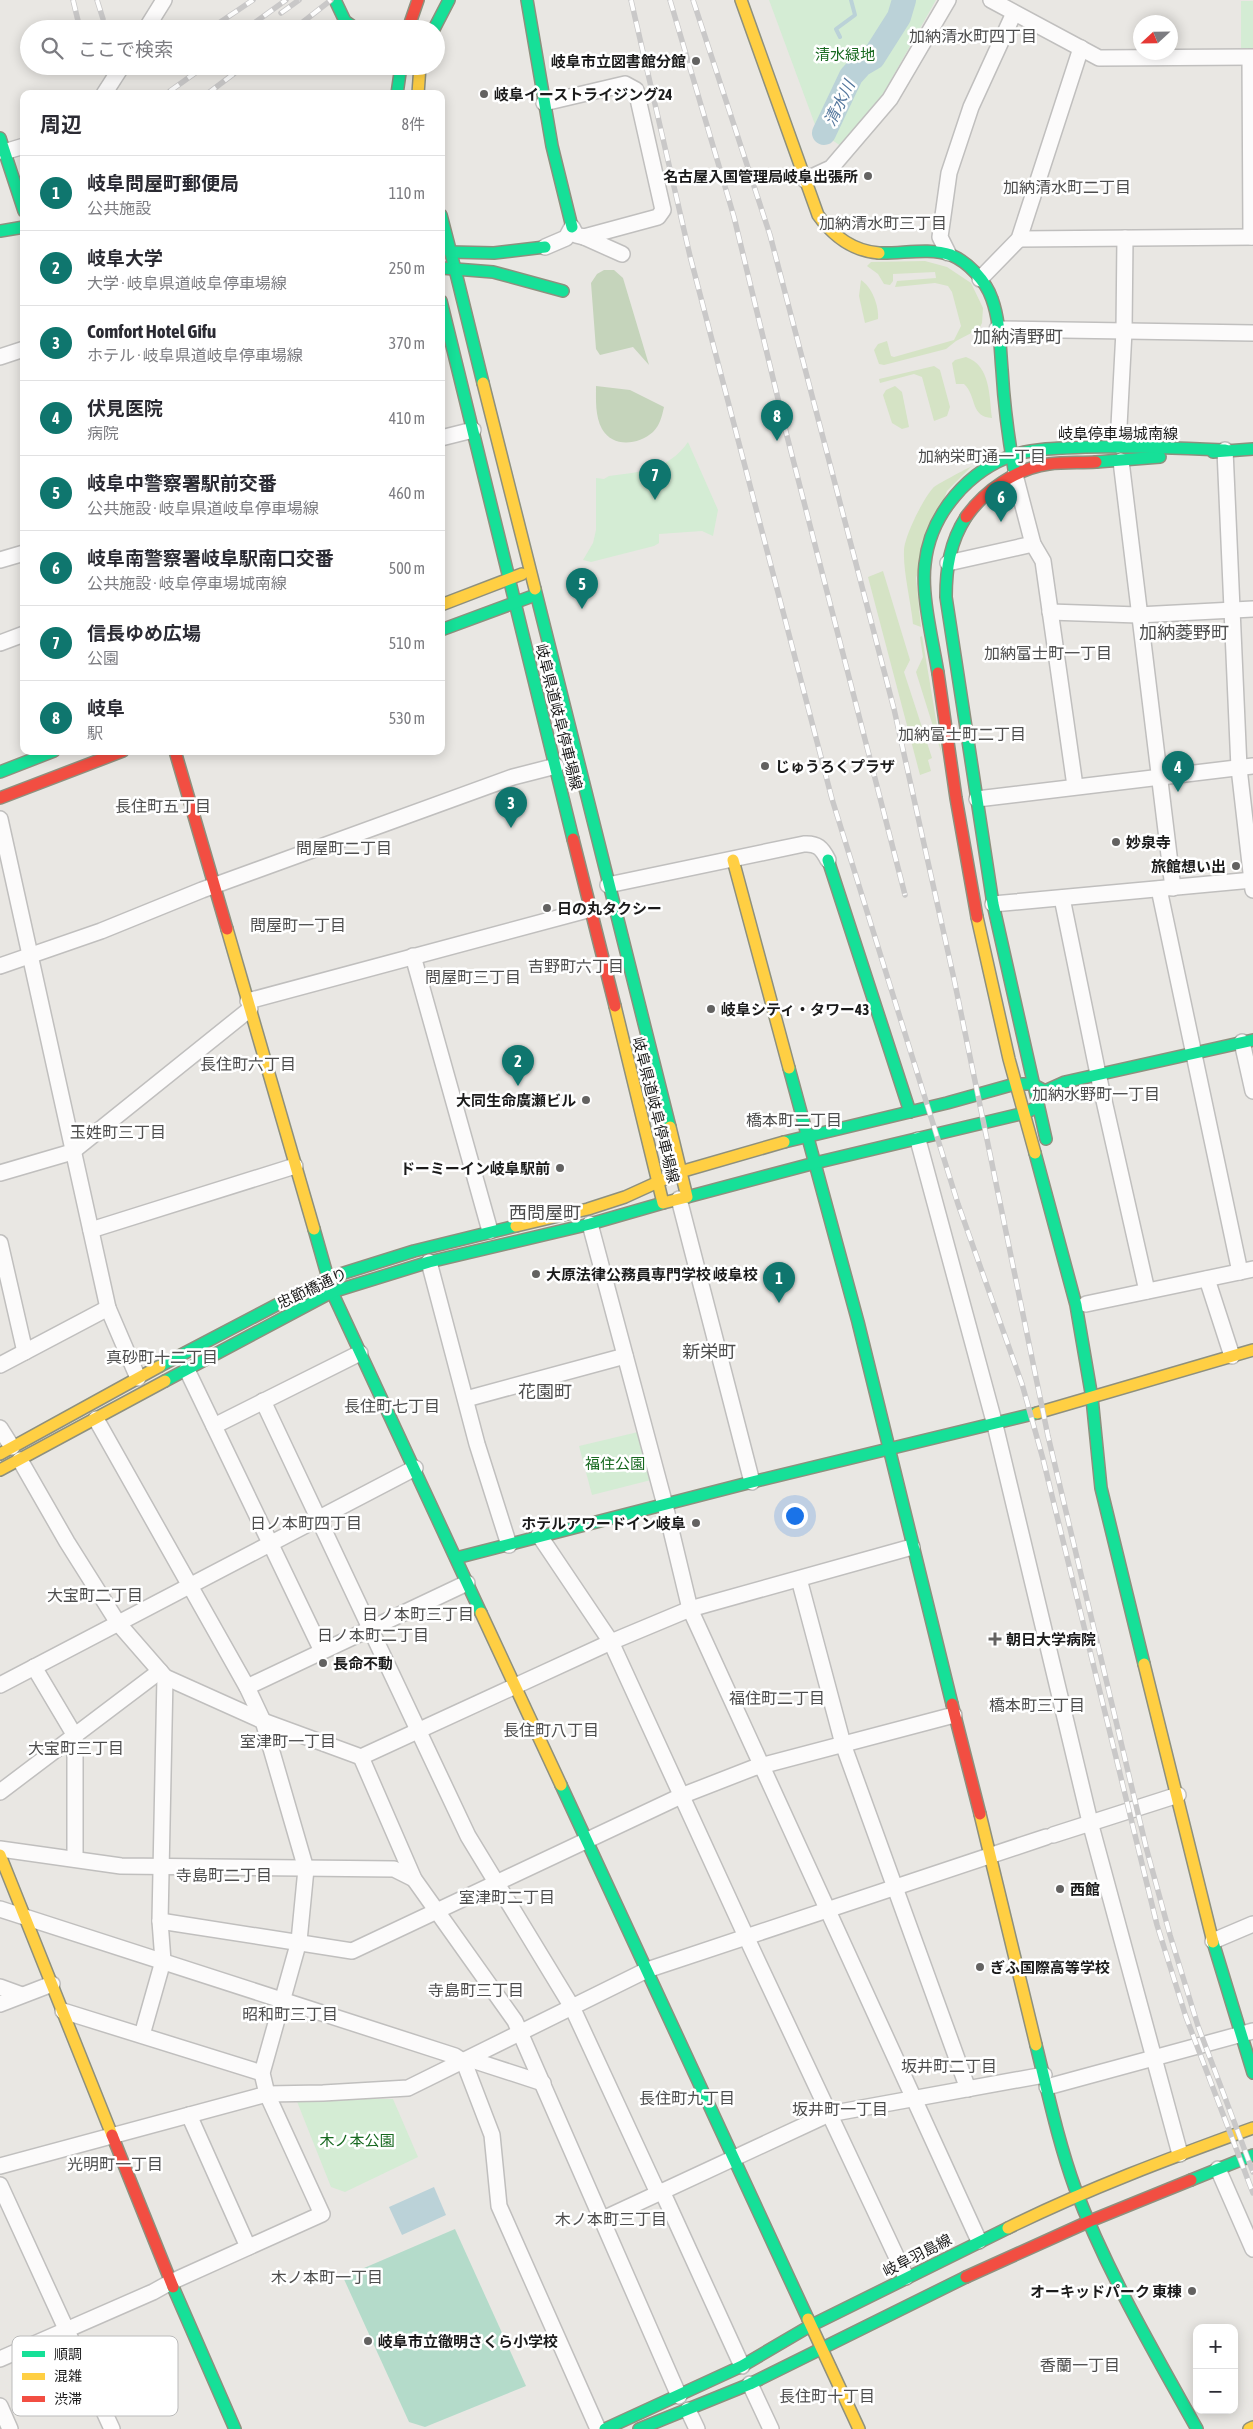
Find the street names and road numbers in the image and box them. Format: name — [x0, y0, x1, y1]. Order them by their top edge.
street label: 岐阜停車場城南線 — [1058, 425, 1178, 442]
street label: 岐阜県道岐阜停車場線 — [533, 642, 585, 792]
street label: 岐阜県道岐阜停車場線 — [630, 1035, 682, 1185]
street label: 忠節橋通り — [274, 1264, 350, 1312]
street label: 岐阜羽島線 — [880, 2230, 954, 2280]

